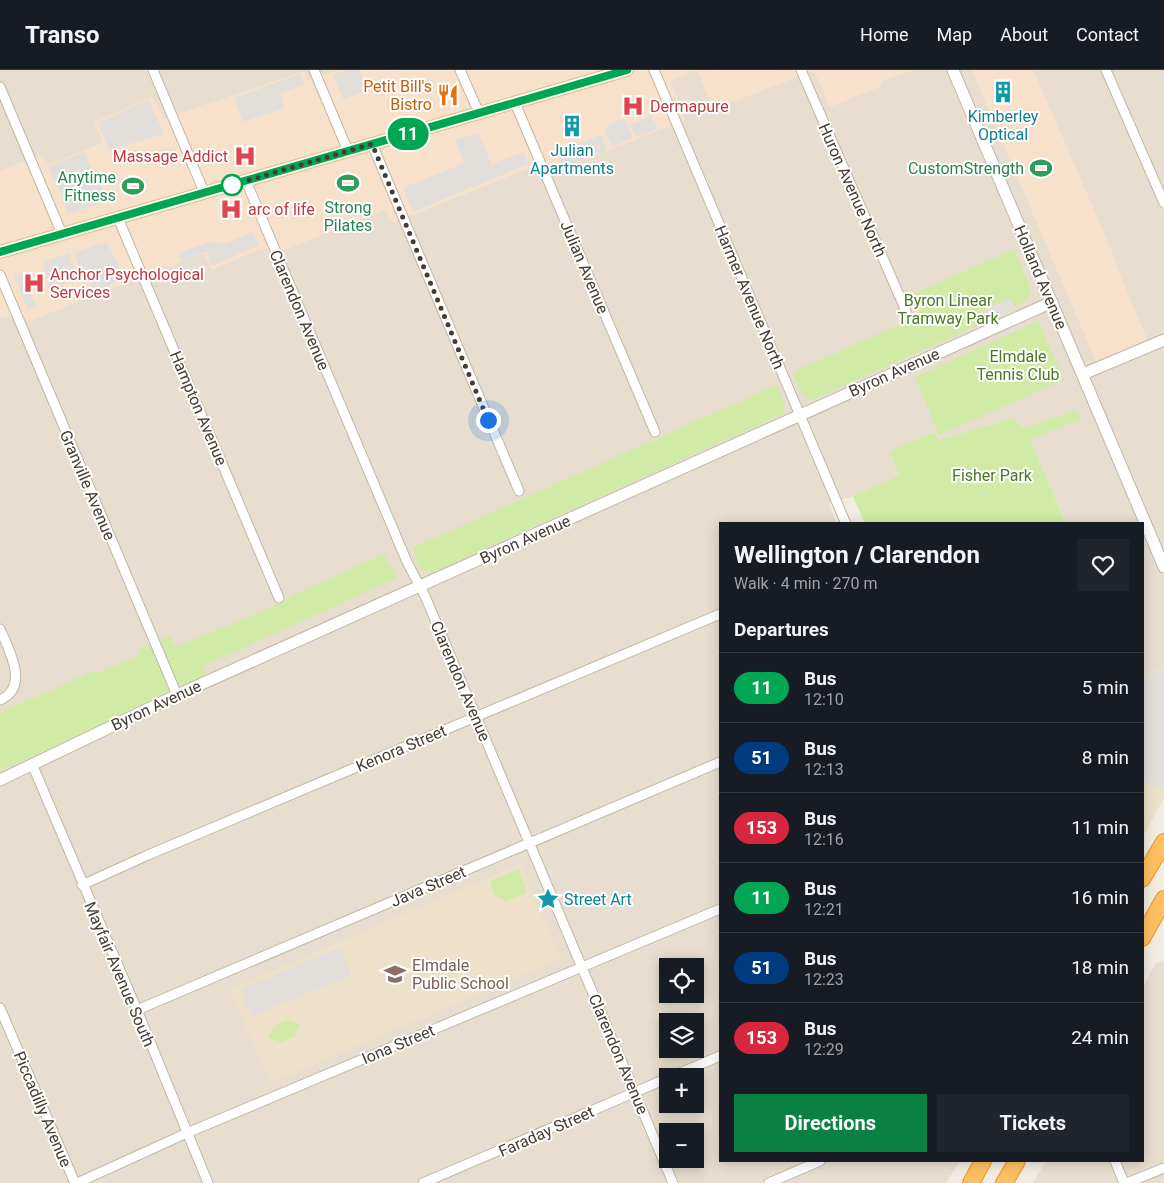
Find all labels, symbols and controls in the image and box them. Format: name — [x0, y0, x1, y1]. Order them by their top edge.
text: Transo — [25, 21, 100, 49]
text: Home — [860, 24, 909, 45]
text: Map — [937, 24, 972, 45]
text: About — [1000, 24, 1048, 45]
text: Contact — [1076, 24, 1139, 45]
place label: Petit Bill's Bistro — [363, 77, 432, 114]
building icon: Kimberley Optical — [990, 79, 1016, 105]
restaurant icon: Petit Bill's Bistro — [435, 82, 461, 108]
hospital icon: Dermapure — [620, 93, 646, 119]
place label: Dermapure — [650, 97, 729, 116]
place label: Kimberley Optical — [968, 107, 1039, 144]
building icon: Julian Apartments — [559, 113, 585, 139]
line badge: 11 — [386, 118, 430, 150]
street label: Huron Avenue North — [815, 121, 891, 260]
text: 11 — [398, 123, 418, 144]
place label: Julian Apartments — [530, 141, 614, 178]
hospital icon: Massage Addict — [232, 143, 258, 169]
place label: Massage Addict — [113, 147, 228, 166]
sports icon: CustomStrength — [1028, 155, 1054, 181]
place label: CustomStrength — [908, 159, 1024, 178]
place label: Anytime Fitness — [58, 168, 116, 205]
sports icon: Strong Pilates — [335, 170, 361, 196]
sports icon: Anytime Fitness — [120, 173, 146, 199]
unlabelled marker — [221, 174, 243, 196]
hospital icon: arc of life — [218, 196, 244, 222]
place label: Strong Pilates — [324, 198, 372, 235]
place label: arc of life — [248, 200, 315, 219]
street label: Julian Avenue — [556, 218, 613, 317]
street label: Holland Avenue — [1010, 222, 1071, 332]
street label: Harmer Avenue North — [711, 223, 788, 372]
street label: Clarendon Avenue — [266, 247, 333, 373]
place label: Anchor Psychological Services — [50, 265, 204, 302]
hospital icon: Anchor Psychological Services — [21, 270, 47, 296]
park label: Byron Linear Tramway Park — [897, 291, 999, 328]
street label: Byron Avenue — [846, 344, 942, 401]
park label: Elmdale Tennis Club — [976, 347, 1060, 384]
street label: Hampton Avenue — [166, 348, 231, 468]
your location — [476, 408, 501, 433]
street label: Granville Avenue — [56, 427, 119, 543]
park label: Fisher Park — [952, 466, 1033, 485]
street label: Byron Avenue — [477, 511, 573, 568]
button: heart — [1077, 539, 1129, 591]
text: Wellington / Clarendon — [734, 541, 980, 569]
text: Walk · 4 min · 270 m — [734, 574, 878, 593]
street label: Clarendon Avenue — [427, 618, 494, 744]
text: Departures — [734, 618, 829, 641]
text: Bus — [804, 667, 837, 690]
street label: Byron Avenue — [108, 676, 204, 735]
text: 5 min — [1082, 676, 1129, 699]
text: 11 — [751, 677, 772, 698]
text: 12:10 — [804, 690, 844, 709]
street label: Kenora Street — [353, 721, 449, 776]
text: Bus — [804, 737, 837, 760]
text: 8 min — [1082, 746, 1129, 769]
text: 51 — [751, 747, 772, 768]
text: 12:13 — [804, 760, 844, 779]
text: Bus — [804, 807, 837, 830]
text: 11 min — [1071, 816, 1129, 839]
text: 153 — [746, 817, 777, 838]
text: 12:16 — [804, 830, 844, 849]
street label: Java Street — [388, 862, 469, 911]
text: Bus — [804, 877, 837, 900]
place icon: Street Art — [535, 886, 561, 912]
text: 16 min — [1071, 886, 1129, 909]
text: 11 — [751, 887, 772, 908]
place label: Street Art — [564, 890, 632, 909]
street label: Mayfair Avenue South — [80, 899, 159, 1050]
text: 12:21 — [804, 900, 844, 919]
text: Bus — [804, 947, 837, 970]
place label: Elmdale Public School — [412, 956, 509, 993]
text: 18 min — [1071, 956, 1129, 979]
text: 51 — [751, 957, 772, 978]
map controls — [659, 958, 704, 1168]
button: locate — [659, 958, 704, 1003]
school or university icon: Elmdale Public School — [382, 961, 408, 987]
text: 12:23 — [804, 970, 844, 989]
street label: Clarendon Avenue — [585, 991, 652, 1117]
button: layers — [659, 1013, 704, 1058]
text: Bus — [804, 1017, 837, 1040]
street label: Iona Street — [359, 1021, 437, 1068]
text: 24 min — [1071, 1026, 1129, 1049]
text: 153 — [746, 1027, 777, 1048]
text: 12:29 — [804, 1040, 844, 1059]
street label: Piccadilly Avenue — [10, 1048, 76, 1170]
button: + — [659, 1068, 704, 1113]
button: Directions — [734, 1094, 927, 1152]
button: Tickets — [937, 1094, 1129, 1152]
street label: Faraday Street — [496, 1102, 597, 1161]
button: − — [659, 1123, 704, 1168]

